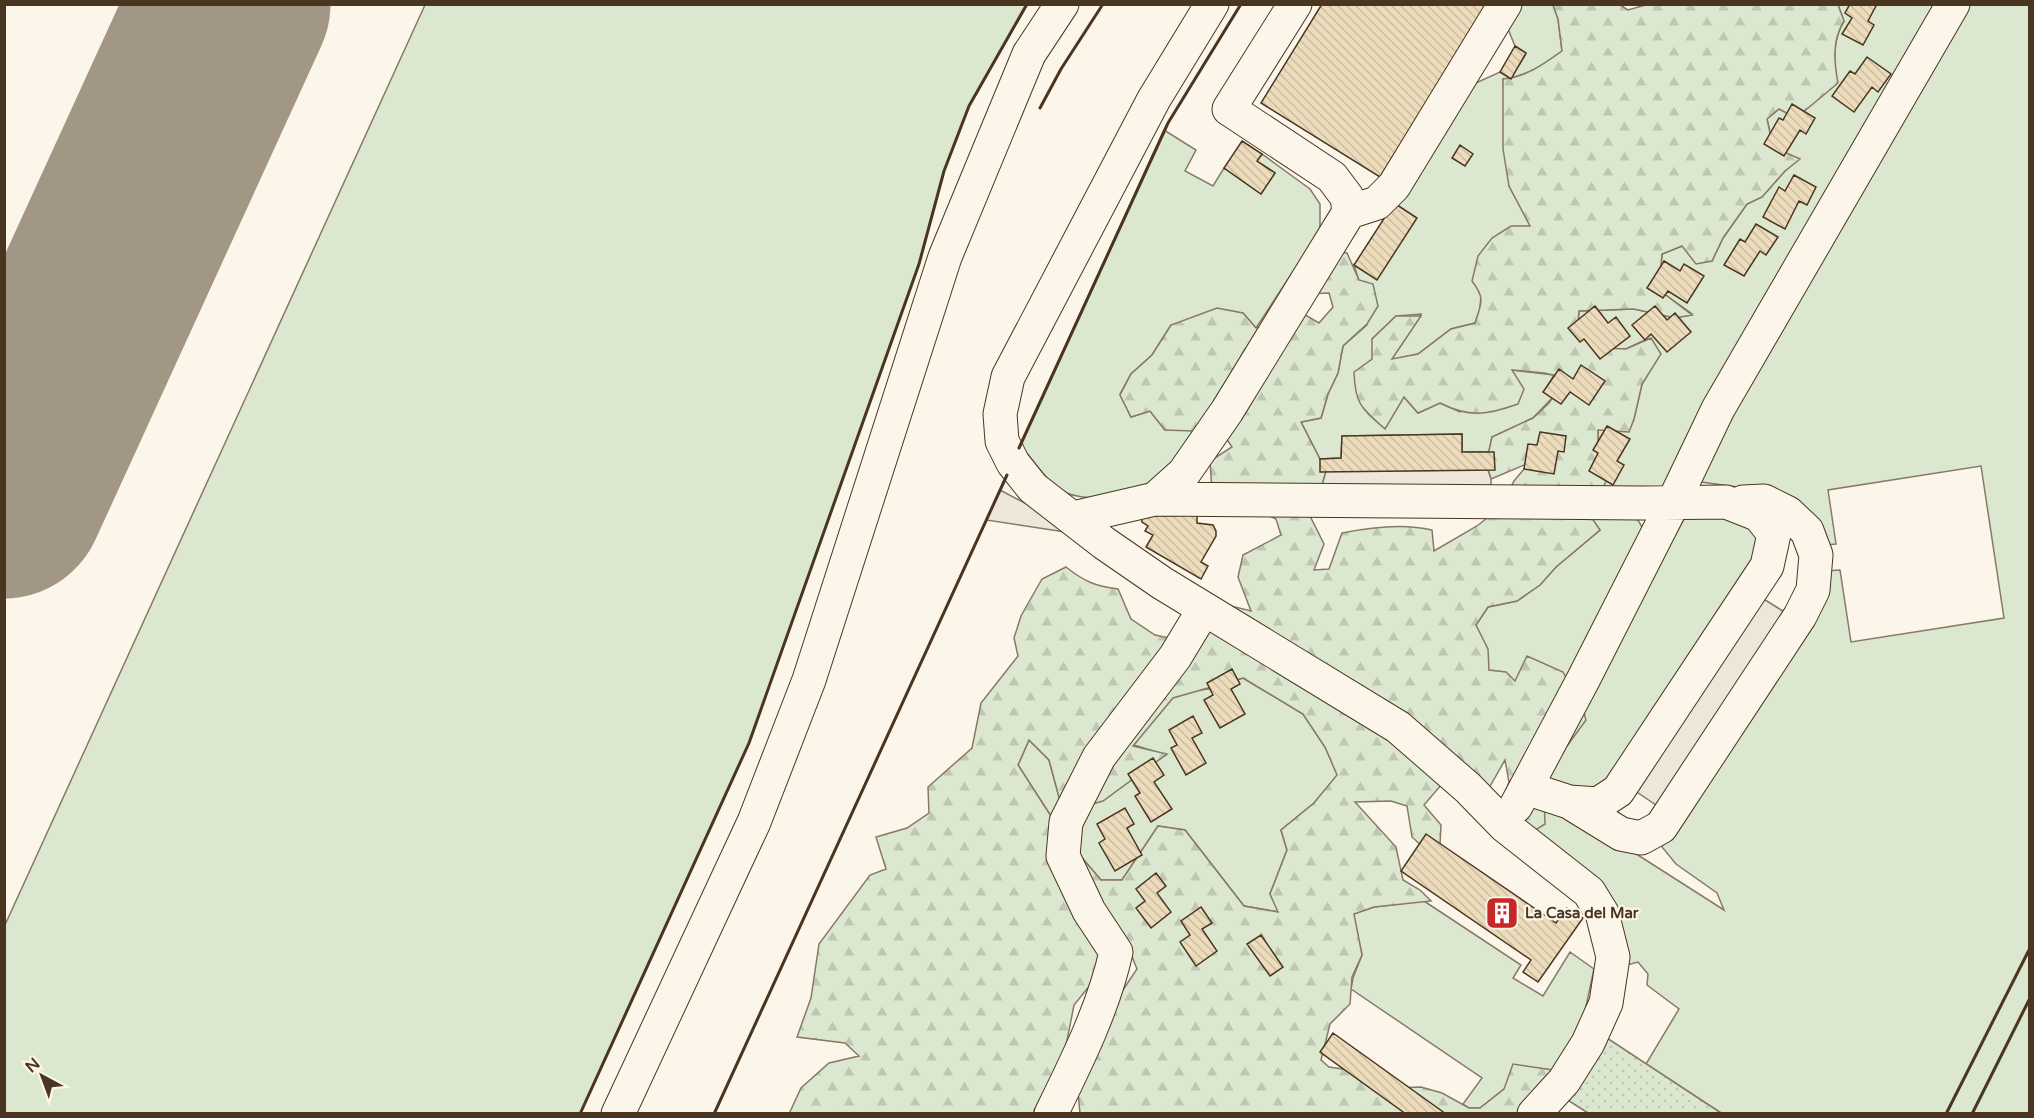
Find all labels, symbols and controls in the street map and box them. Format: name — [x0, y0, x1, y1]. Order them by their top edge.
building icon: La Casa del Mar — [1484, 895, 1520, 931]
place label: La Casa del Mar — [1525, 904, 1639, 922]
north arrow — [12, 1046, 72, 1106]
text: N — [21, 1054, 44, 1077]

